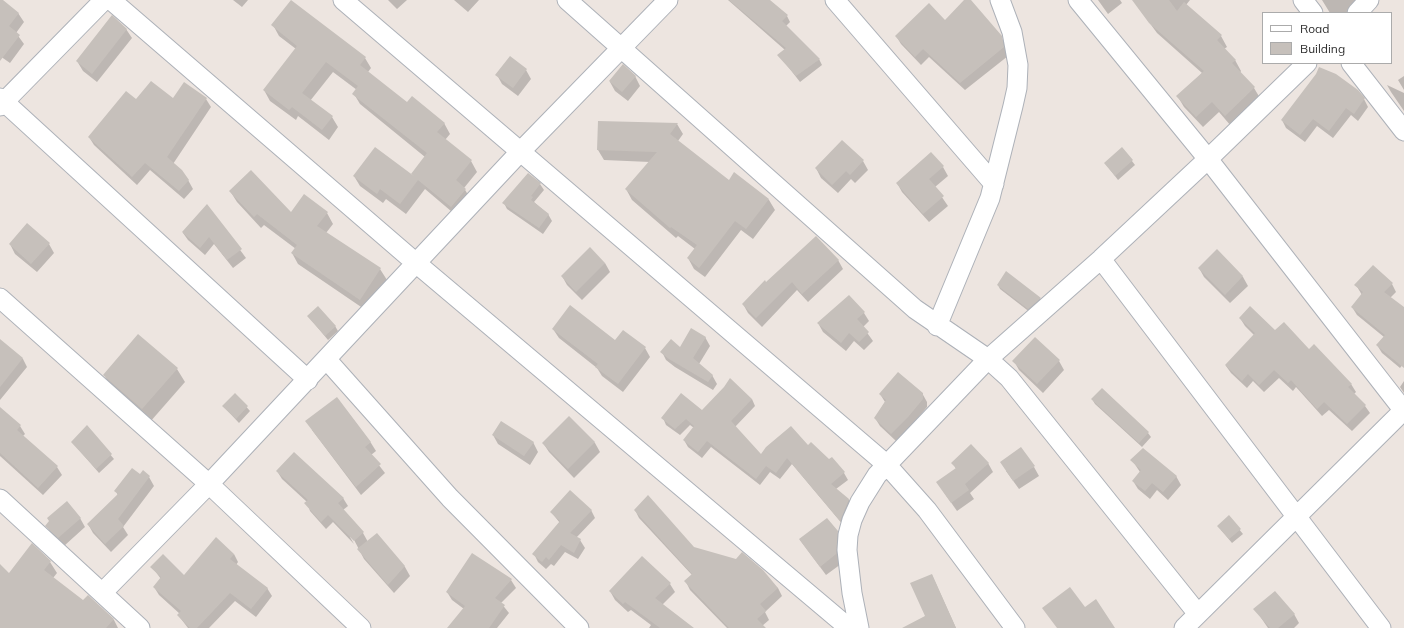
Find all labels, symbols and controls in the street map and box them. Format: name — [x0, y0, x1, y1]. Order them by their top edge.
legend — [1262, 12, 1392, 64]
text: Road — [1300, 21, 1329, 36]
text: Building — [1300, 41, 1345, 56]

